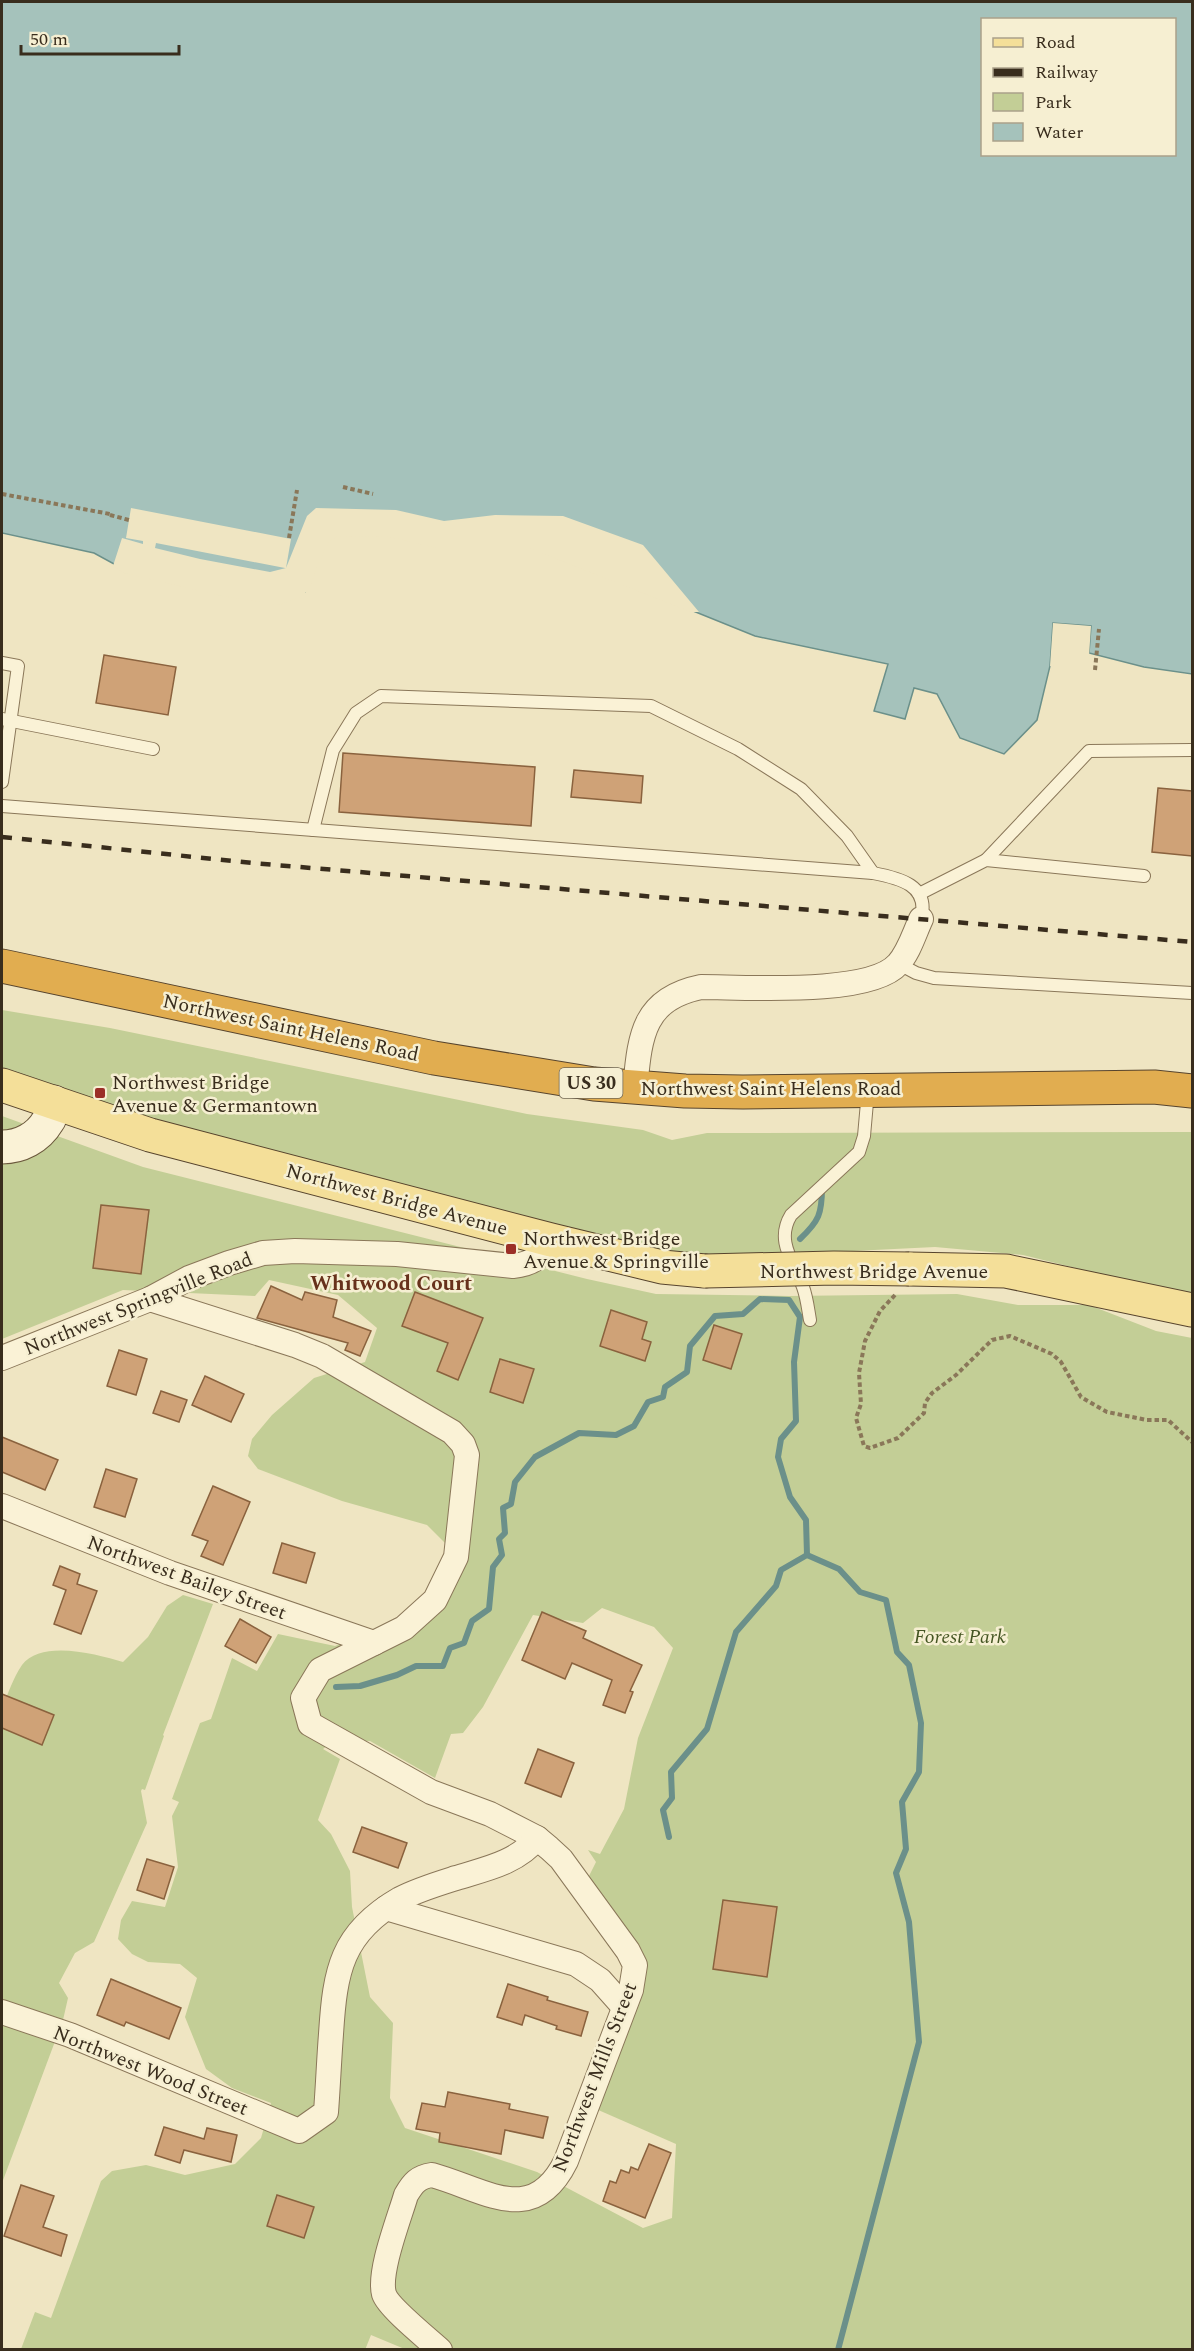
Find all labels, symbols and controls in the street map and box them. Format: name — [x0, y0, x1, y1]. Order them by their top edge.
scale bar — [21, 18, 178, 56]
legend — [981, 18, 1176, 156]
text: 50 m — [30, 26, 68, 53]
text: Road — [1035, 29, 1076, 56]
text: Railway — [1035, 59, 1099, 86]
text: Park — [1035, 89, 1072, 116]
text: Water — [1035, 119, 1083, 146]
street label: Northwest Saint Helens Road — [160, 986, 422, 1070]
place label: Northwest Bridge Avenue & Germantown — [112, 1068, 318, 1121]
road number: US 30 — [560, 1068, 622, 1098]
street label: Northwest Saint Helens Road — [640, 1074, 902, 1104]
marker: Northwest Bridge Avenue & Germantown — [93, 1086, 107, 1100]
street label: Northwest Bridge Avenue — [283, 1156, 511, 1244]
place label: Northwest Bridge Avenue & Springville — [523, 1224, 709, 1277]
marker: Northwest Bridge Avenue & Springville — [504, 1242, 518, 1256]
street label: Northwest Springville Road — [19, 1244, 257, 1364]
street label: Northwest Bridge Avenue — [760, 1257, 988, 1287]
district label: Whitwood Court — [310, 1268, 472, 1300]
street label: Northwest Bailey Street — [83, 1528, 291, 1628]
park label: Forest Park — [914, 1622, 1007, 1652]
street label: Northwest Mills Street — [545, 1978, 645, 2177]
street label: Northwest Wood Street — [48, 2018, 253, 2124]

